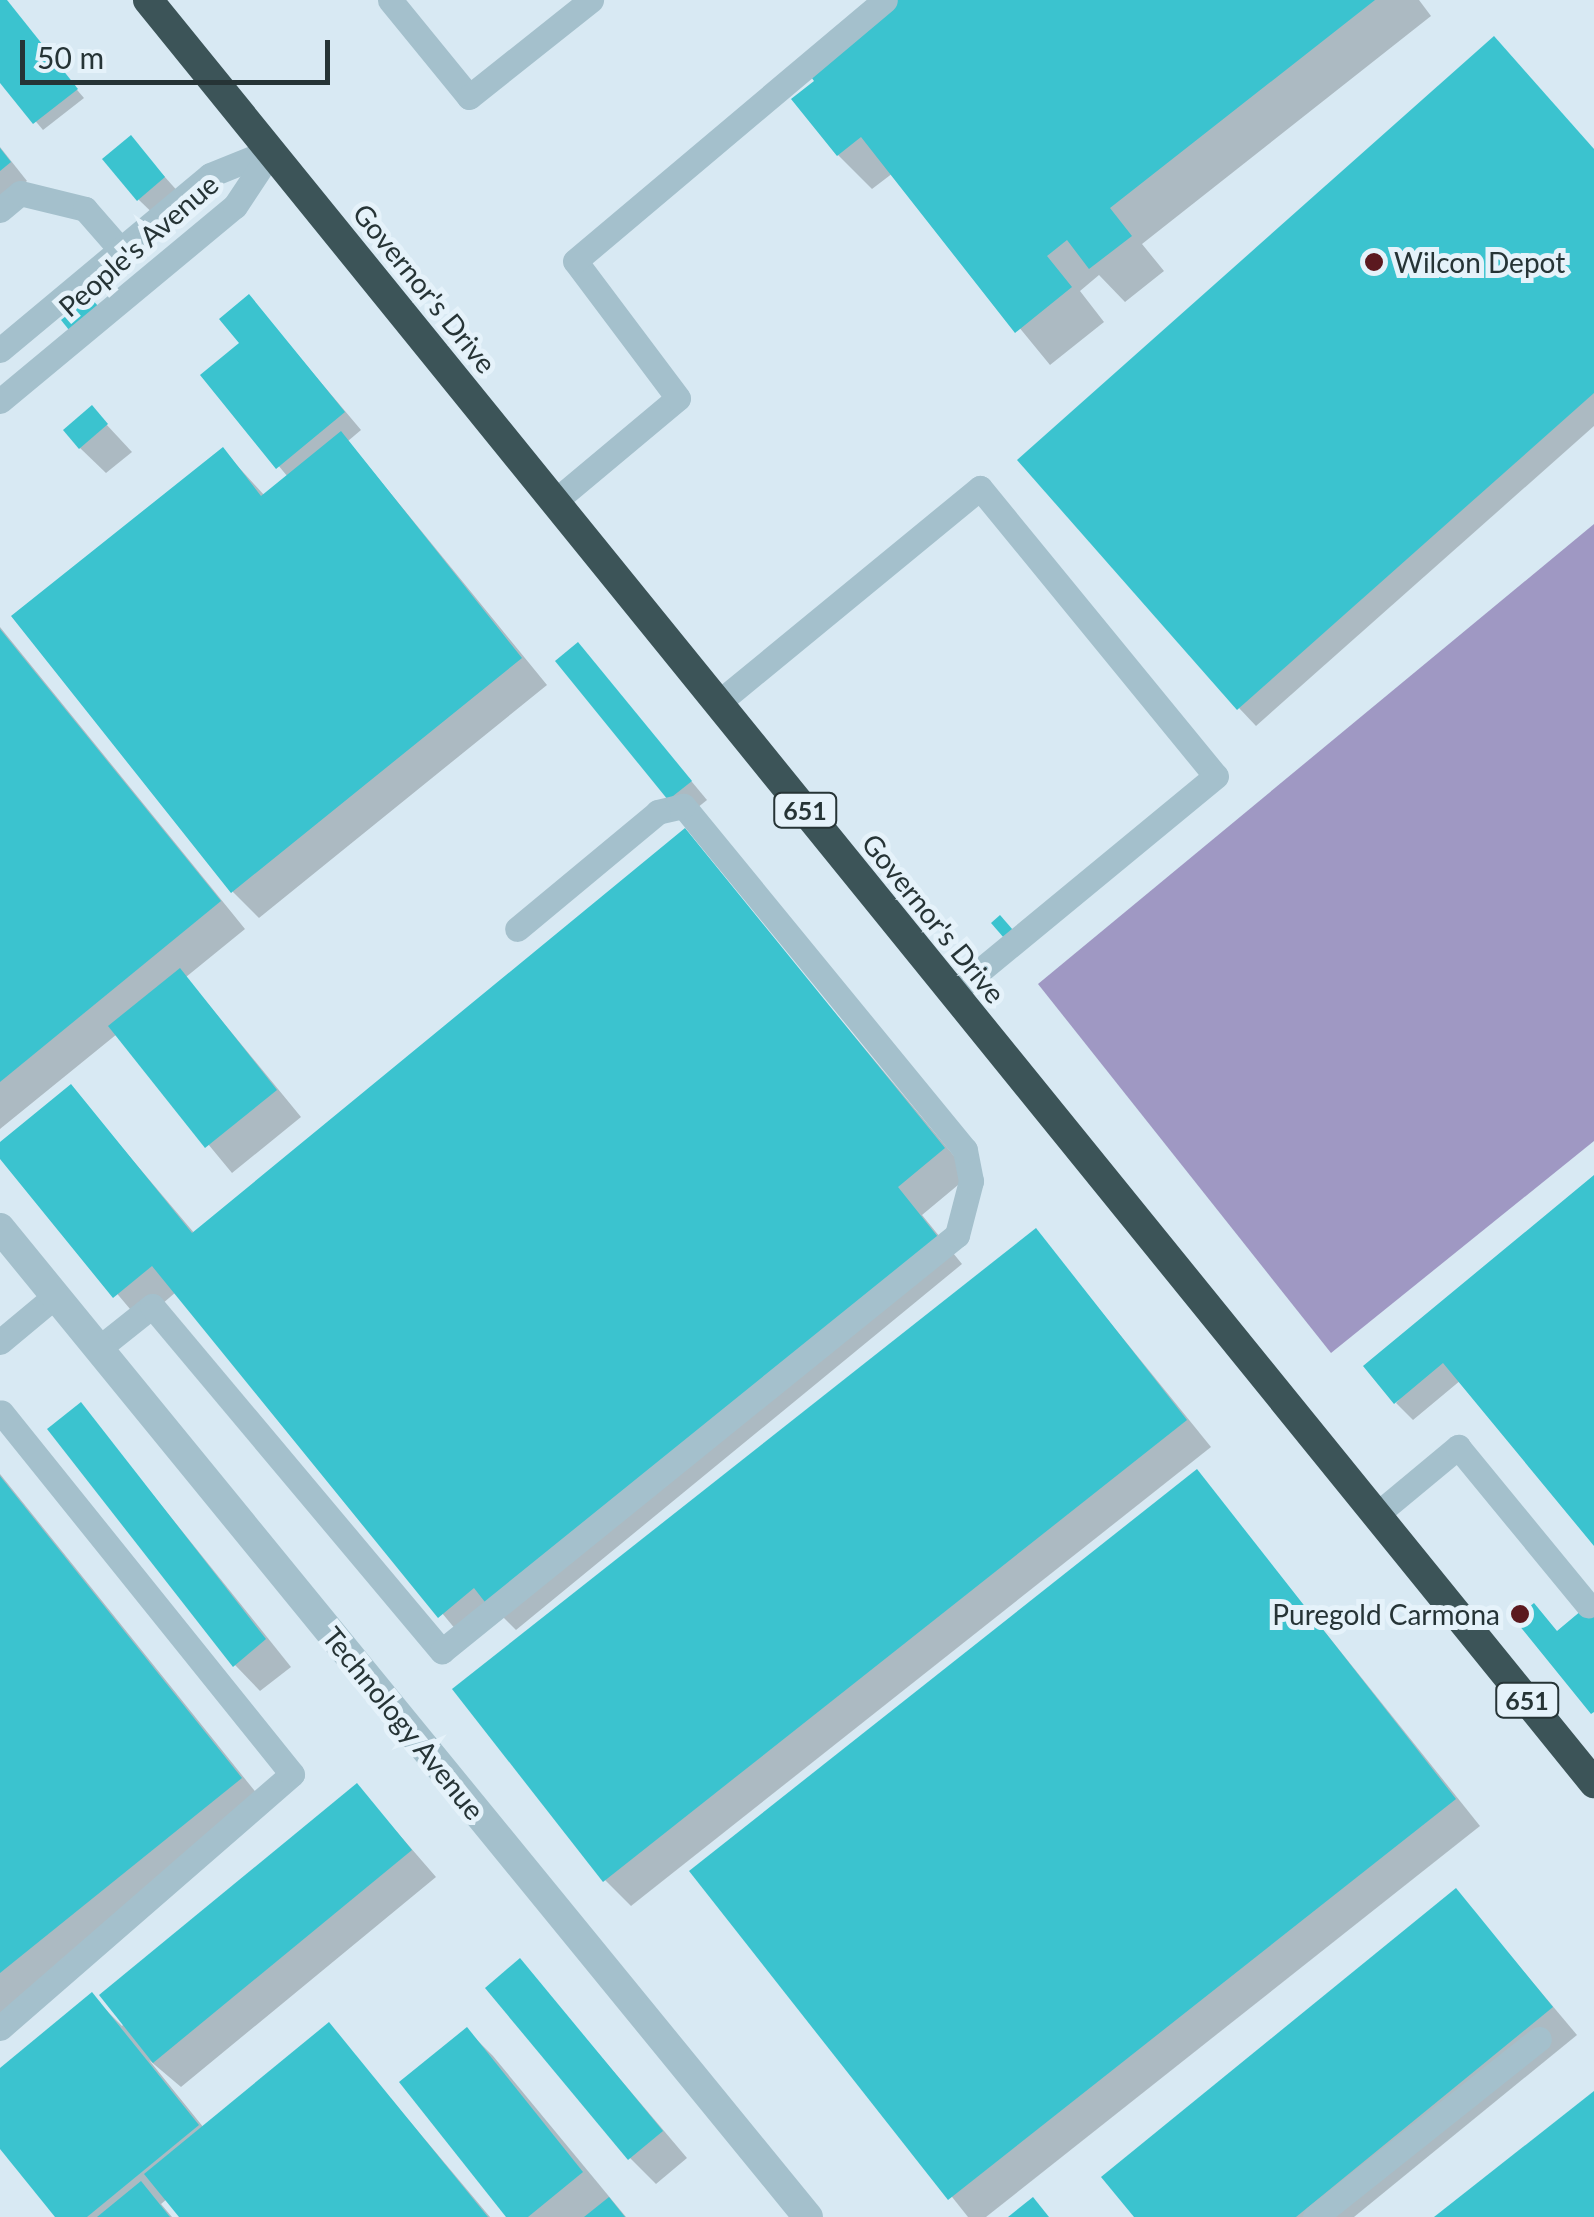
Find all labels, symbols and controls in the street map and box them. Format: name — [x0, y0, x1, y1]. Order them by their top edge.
scale bar — [25, 20, 335, 82]
text: 50 m — [37, 39, 104, 75]
street label: People's Avenue — [51, 166, 225, 324]
street label: Governor's Drive — [346, 197, 504, 379]
place label: Wilcon Depot — [1394, 245, 1565, 279]
marker: Wilcon Depot — [1363, 251, 1385, 273]
road number: 651 — [772, 790, 838, 830]
street label: Governor's Drive — [855, 827, 1013, 1009]
place label: Puregold Carmona — [1272, 1597, 1500, 1631]
marker: Puregold Carmona — [1509, 1603, 1531, 1625]
street label: Technology Avenue — [316, 1619, 492, 1827]
road number: 651 — [1494, 1680, 1560, 1720]

